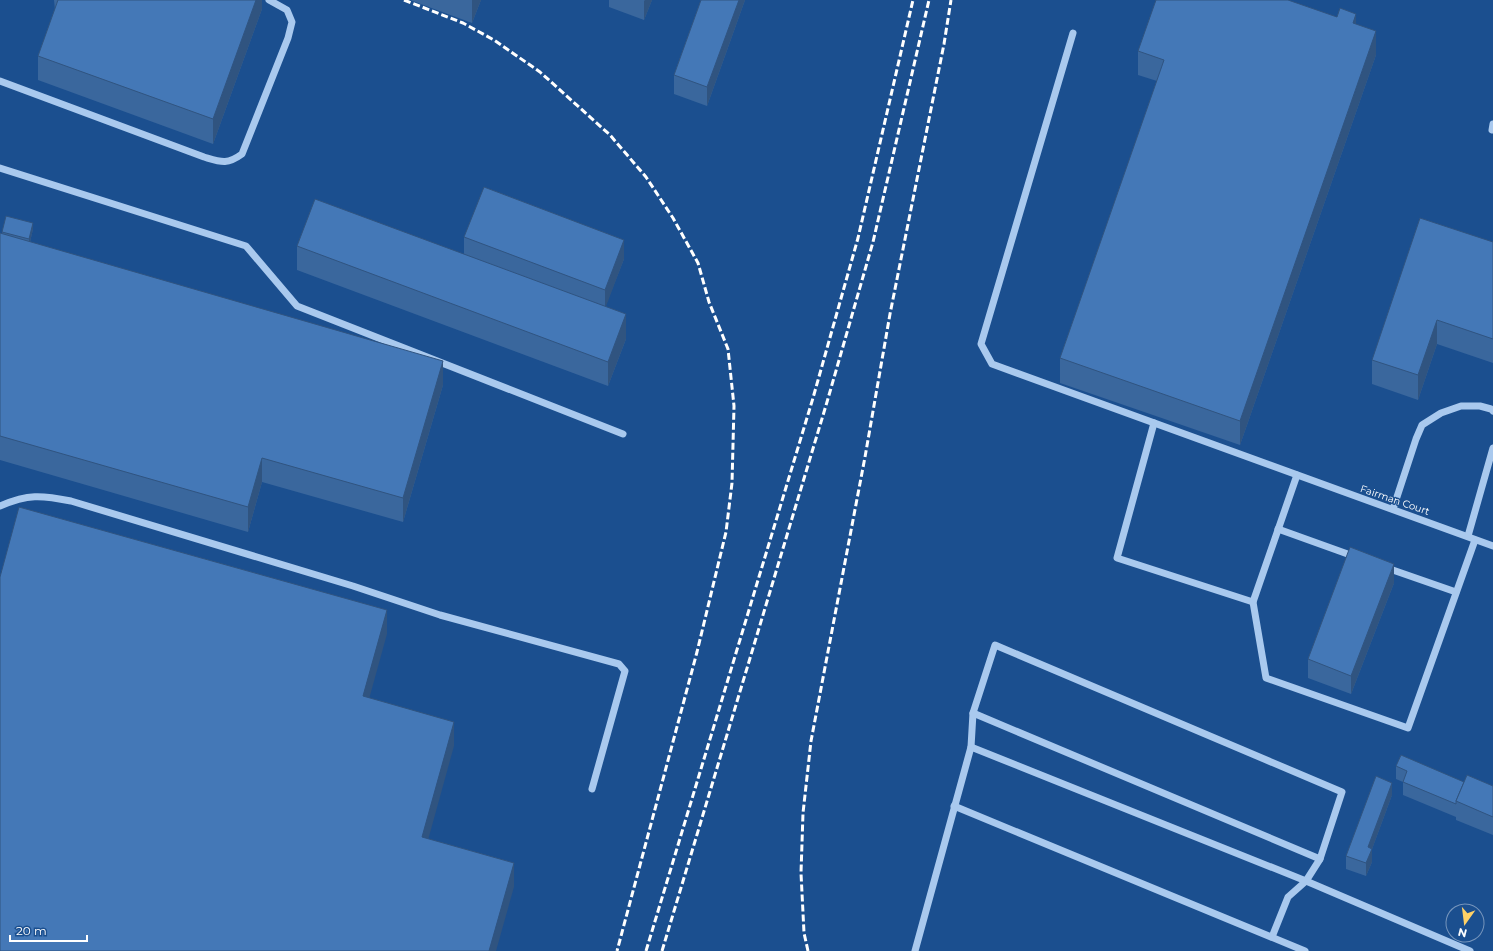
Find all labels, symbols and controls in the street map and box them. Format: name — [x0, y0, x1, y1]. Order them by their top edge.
street label: Fairman Court — [1359, 482, 1431, 518]
north arrow — [1445, 903, 1485, 943]
scale bar — [10, 917, 87, 943]
text: 20 m — [16, 923, 47, 938]
text: N — [1457, 925, 1469, 941]

